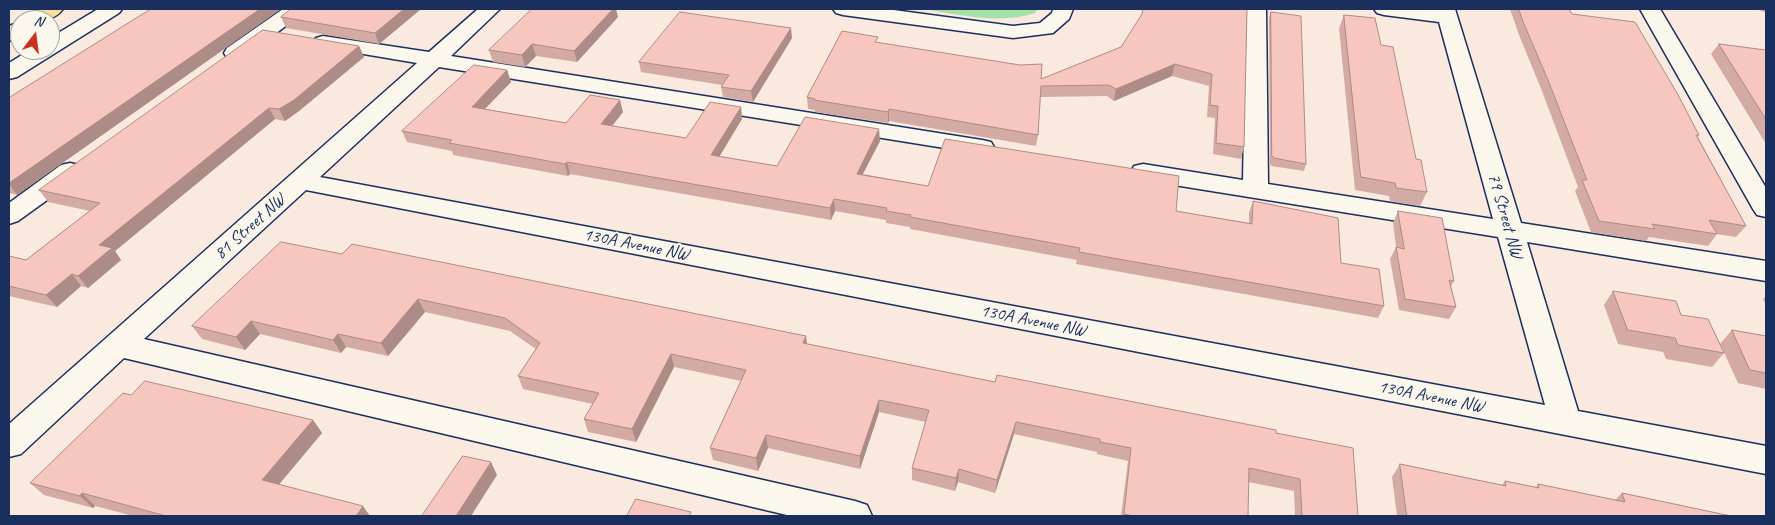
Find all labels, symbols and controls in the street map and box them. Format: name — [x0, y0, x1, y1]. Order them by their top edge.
north arrow — [10, 10, 60, 60]
text: N — [32, 12, 45, 30]
street label: 79 Street NW — [1483, 171, 1527, 261]
street label: 81 Street NW — [210, 190, 290, 264]
street label: 130A Avenue NW — [581, 224, 691, 266]
street label: 130A Avenue NW — [978, 300, 1088, 342]
street label: 130A Avenue NW — [1376, 376, 1486, 418]

